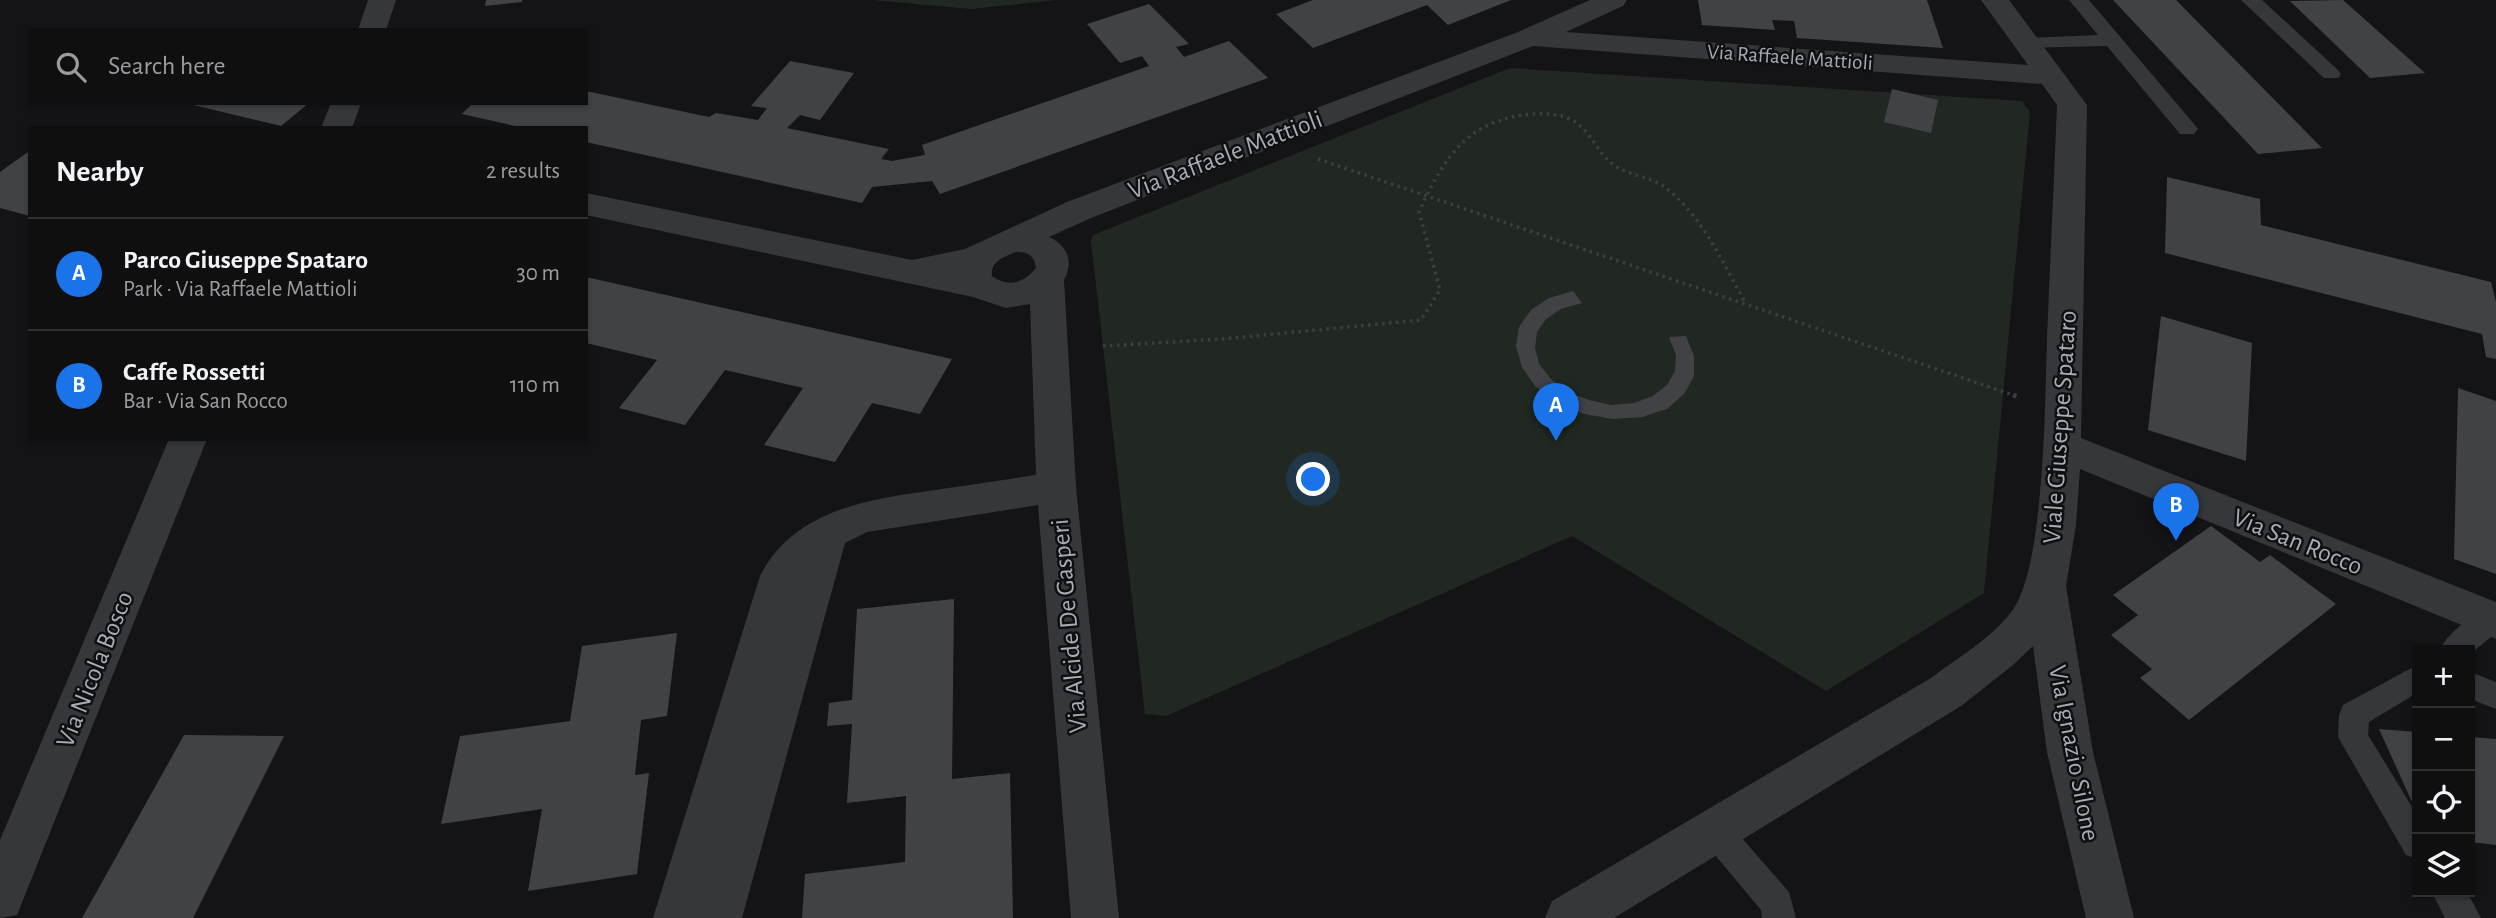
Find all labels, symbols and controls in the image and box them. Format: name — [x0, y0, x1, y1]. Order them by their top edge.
search box — [28, 28, 588, 105]
street label: Via Raffaele Mattioli — [1706, 41, 1874, 74]
icon: search — [52, 48, 90, 86]
text: Search here — [108, 53, 226, 79]
street label: Via Raffaele Mattioli — [1125, 106, 1326, 204]
text: Nearby — [56, 157, 144, 187]
text: 2 results — [486, 160, 560, 183]
text: Parco Giuseppe Spataro — [123, 247, 368, 273]
text: A — [72, 262, 86, 285]
text: 30 m — [516, 262, 560, 285]
text: Park · Via Raffaele Mattioli — [123, 278, 358, 301]
street label: Viale Giuseppe Spataro — [2039, 310, 2081, 545]
text: Caffe Rossetti — [123, 359, 266, 385]
text: B — [72, 374, 86, 397]
text: 110 m — [510, 374, 560, 397]
pin: A — [1533, 383, 1579, 441]
text: Bar · Via San Rocco — [123, 390, 288, 413]
your location — [1296, 462, 1330, 496]
pin: B — [2153, 483, 2199, 541]
street label: Via San Rocco — [2229, 504, 2366, 580]
street label: Via Alcide De Gasperi — [1047, 518, 1091, 734]
street label: Via Nicola Bosco — [52, 588, 138, 751]
map controls — [2412, 645, 2475, 897]
button: + — [2412, 645, 2475, 708]
street label: Via Ignazio Silone — [2044, 663, 2104, 843]
button: − — [2412, 708, 2475, 771]
button: locate — [2412, 771, 2475, 834]
button: layers — [2412, 834, 2475, 897]

